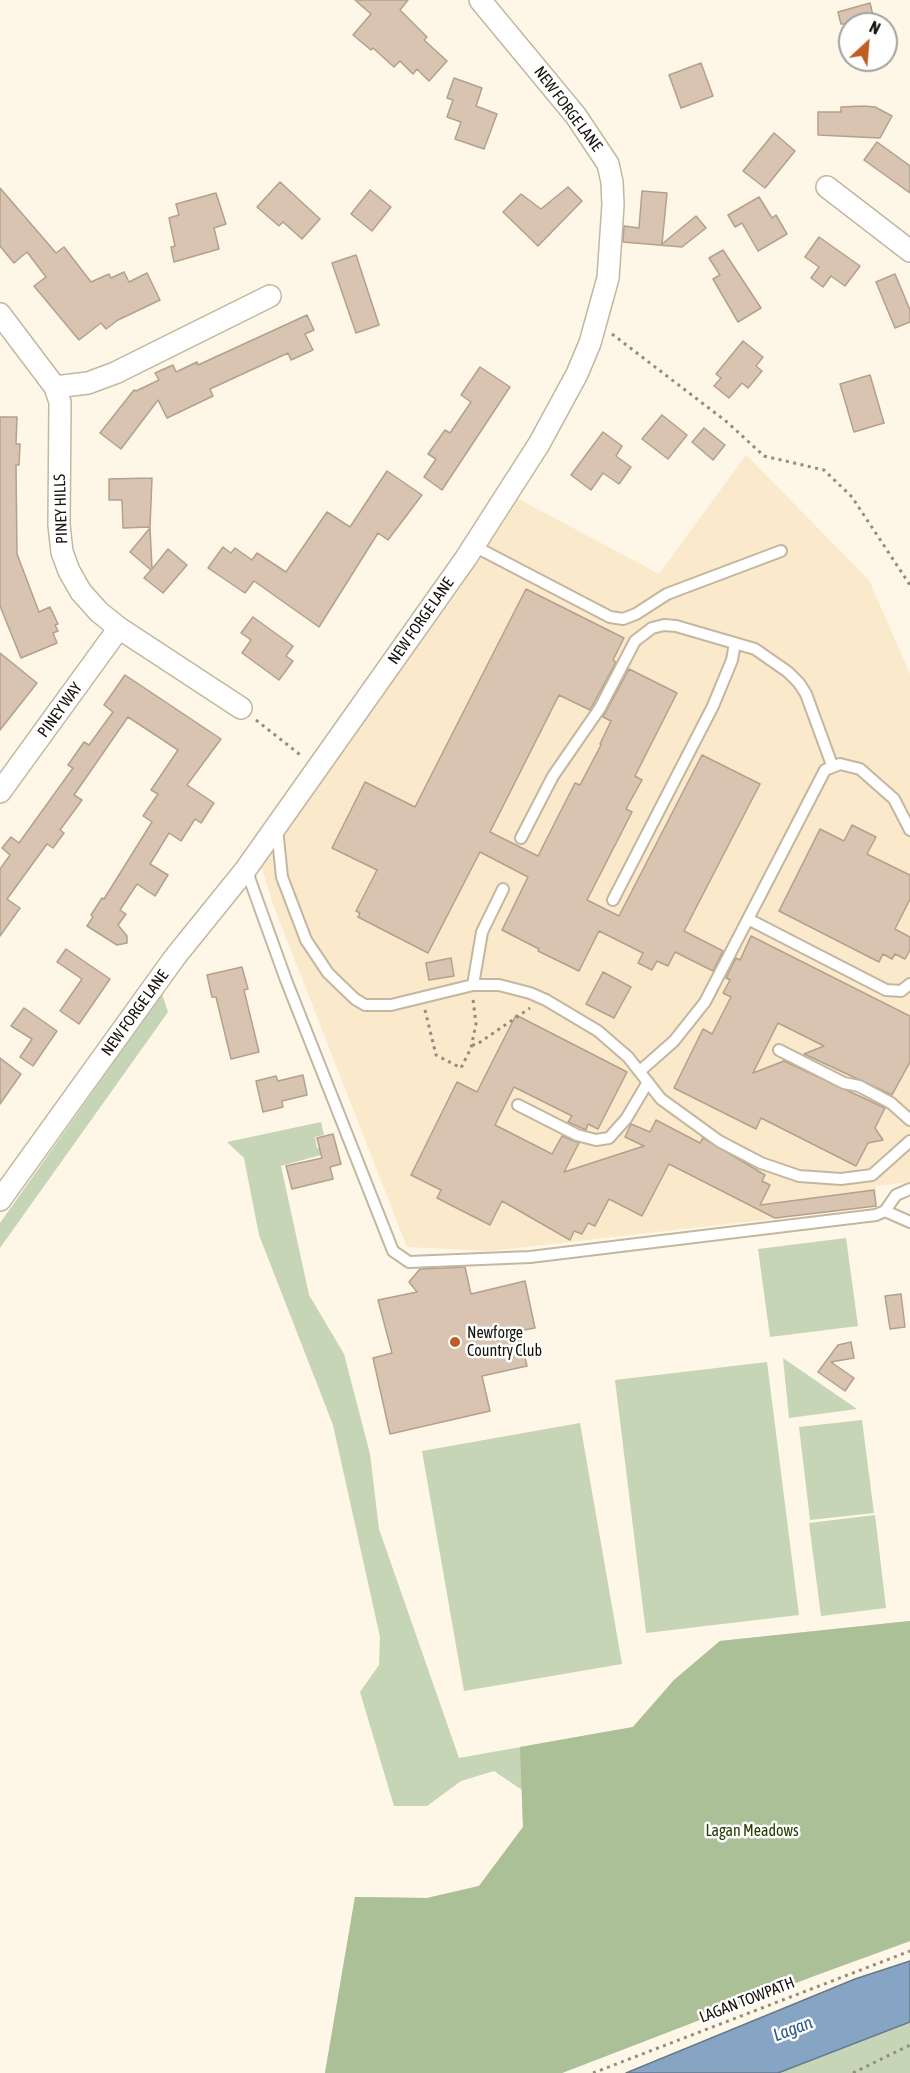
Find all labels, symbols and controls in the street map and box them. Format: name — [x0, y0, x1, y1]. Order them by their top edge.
north arrow — [838, 12, 898, 72]
text: N — [867, 17, 883, 38]
street label: NEW FORGE LANE — [530, 63, 606, 155]
street label: PINEY HILLS — [50, 474, 72, 544]
street label: NEW FORGE LANE — [384, 574, 458, 668]
street label: PINEY WAY — [34, 679, 86, 741]
street label: NEW FORGE LANE — [97, 966, 173, 1060]
place label: Newforge Country Club — [467, 1323, 542, 1361]
marker: Newforge Country Club — [448, 1335, 462, 1349]
park label: Lagan Meadows — [705, 1821, 799, 1841]
street label: LAGAN TOWPATH — [697, 1973, 797, 2027]
water label: Lagan — [770, 2012, 816, 2046]

